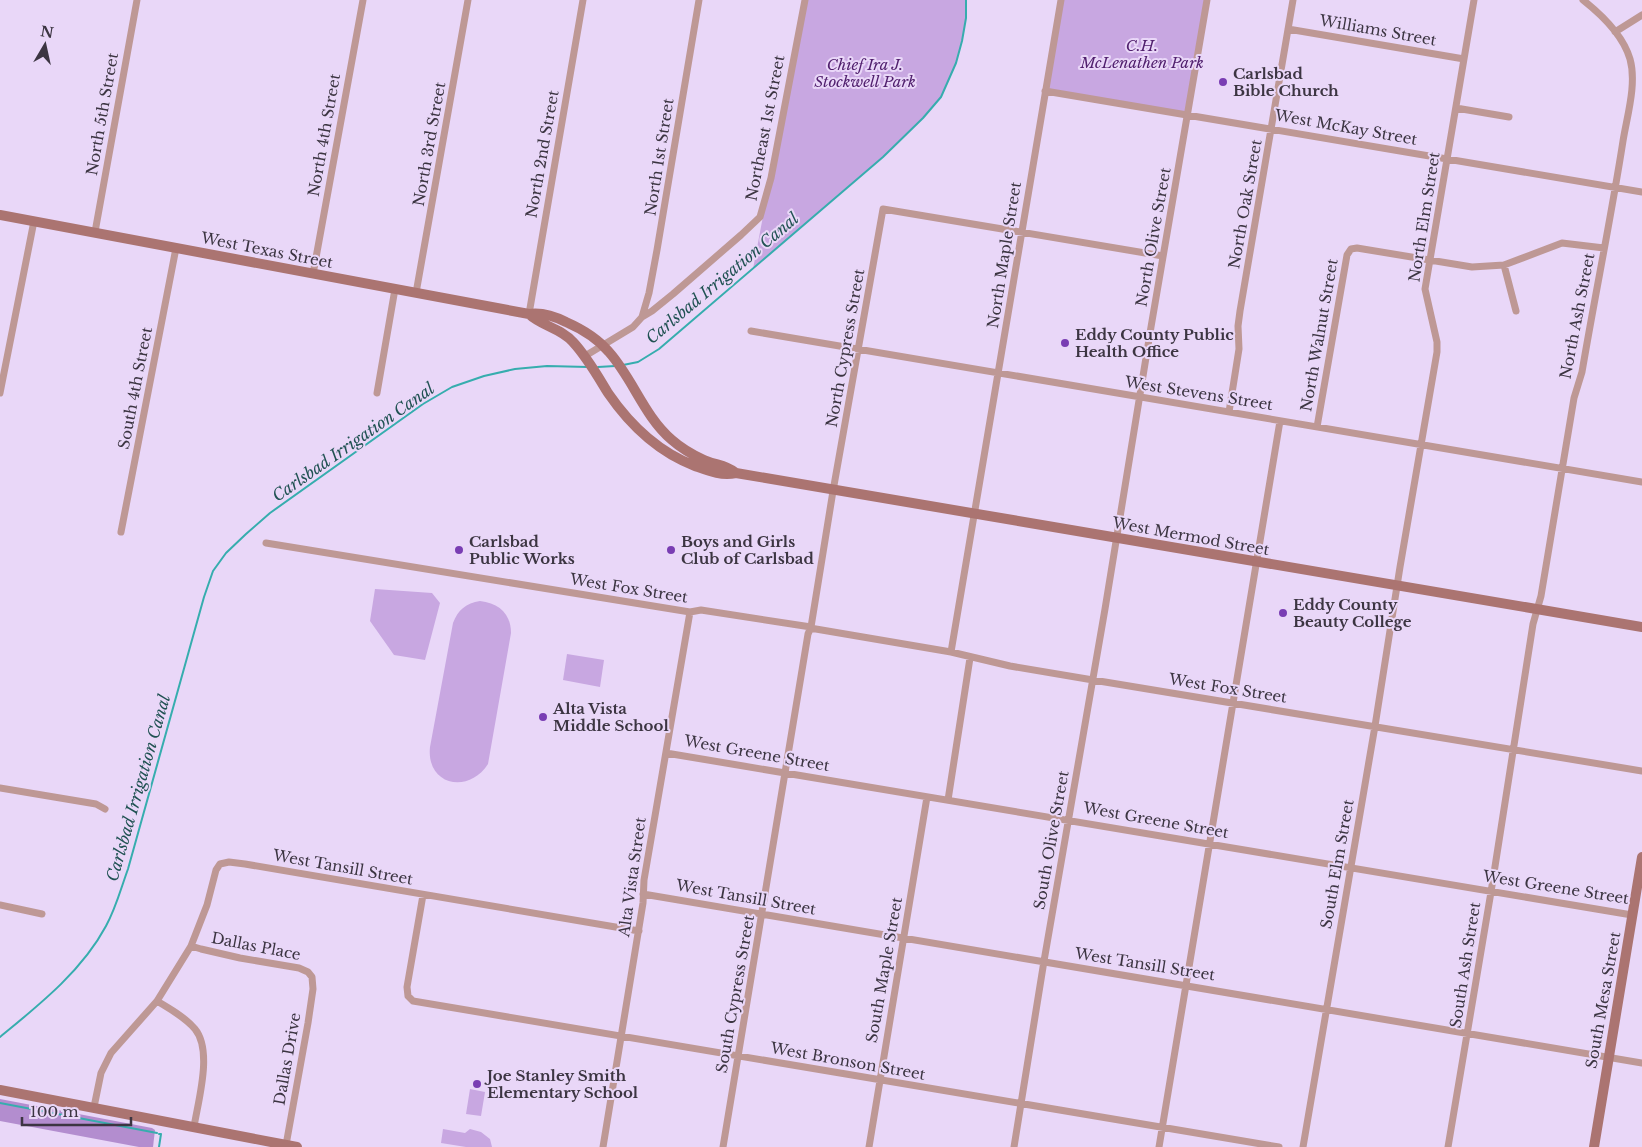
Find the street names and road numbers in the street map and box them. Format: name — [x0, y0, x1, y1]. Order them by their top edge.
street label: Williams Street — [1317, 10, 1438, 50]
street label: North 5th Street — [82, 51, 122, 177]
street label: Northeast 1st Street — [742, 53, 789, 203]
street label: North 4th Street — [304, 72, 344, 198]
street label: North 3rd Street — [409, 80, 449, 208]
street label: North 2nd Street — [521, 88, 563, 219]
street label: North 1st Street — [640, 96, 678, 217]
street label: West McKay Street — [1272, 105, 1419, 149]
street label: North Oak Street — [1224, 137, 1266, 270]
street label: North Elm Street — [1404, 150, 1444, 283]
street label: North Olive Street — [1131, 166, 1175, 308]
street label: North Maple Street — [983, 180, 1025, 330]
street label: West Texas Street — [198, 228, 335, 272]
street label: North Ash Street — [1555, 251, 1599, 381]
street label: North Walnut Street — [1296, 257, 1342, 413]
street label: North Cypress Street — [822, 267, 868, 429]
street label: South 4th Street — [114, 325, 156, 451]
street label: West Stevens Street — [1123, 372, 1275, 414]
street label: West Mermod Street — [1110, 513, 1271, 559]
street label: West Fox Street — [568, 569, 690, 607]
street label: West Fox Street — [1167, 669, 1289, 707]
street label: West Greene Street — [682, 731, 832, 775]
street label: South Olive Street — [1029, 769, 1073, 911]
street label: South Elm Street — [1316, 797, 1358, 930]
street label: West Greene Street — [1081, 798, 1231, 842]
street label: Alta Vista Street — [614, 816, 650, 939]
street label: West Tansill Street — [271, 845, 415, 889]
street label: West Greene Street — [1481, 866, 1631, 908]
street label: West Tansill Street — [674, 875, 818, 919]
street label: South Maple Street — [862, 895, 906, 1044]
street label: South Ash Street — [1446, 900, 1484, 1029]
street label: South Cypress Street — [712, 913, 758, 1075]
street label: Dallas Place — [210, 928, 302, 964]
street label: South Mesa Street — [1582, 930, 1624, 1070]
street label: West Tansill Street — [1073, 943, 1217, 985]
street label: Dallas Drive — [270, 1011, 304, 1107]
street label: West Bronson Street — [768, 1038, 927, 1084]

